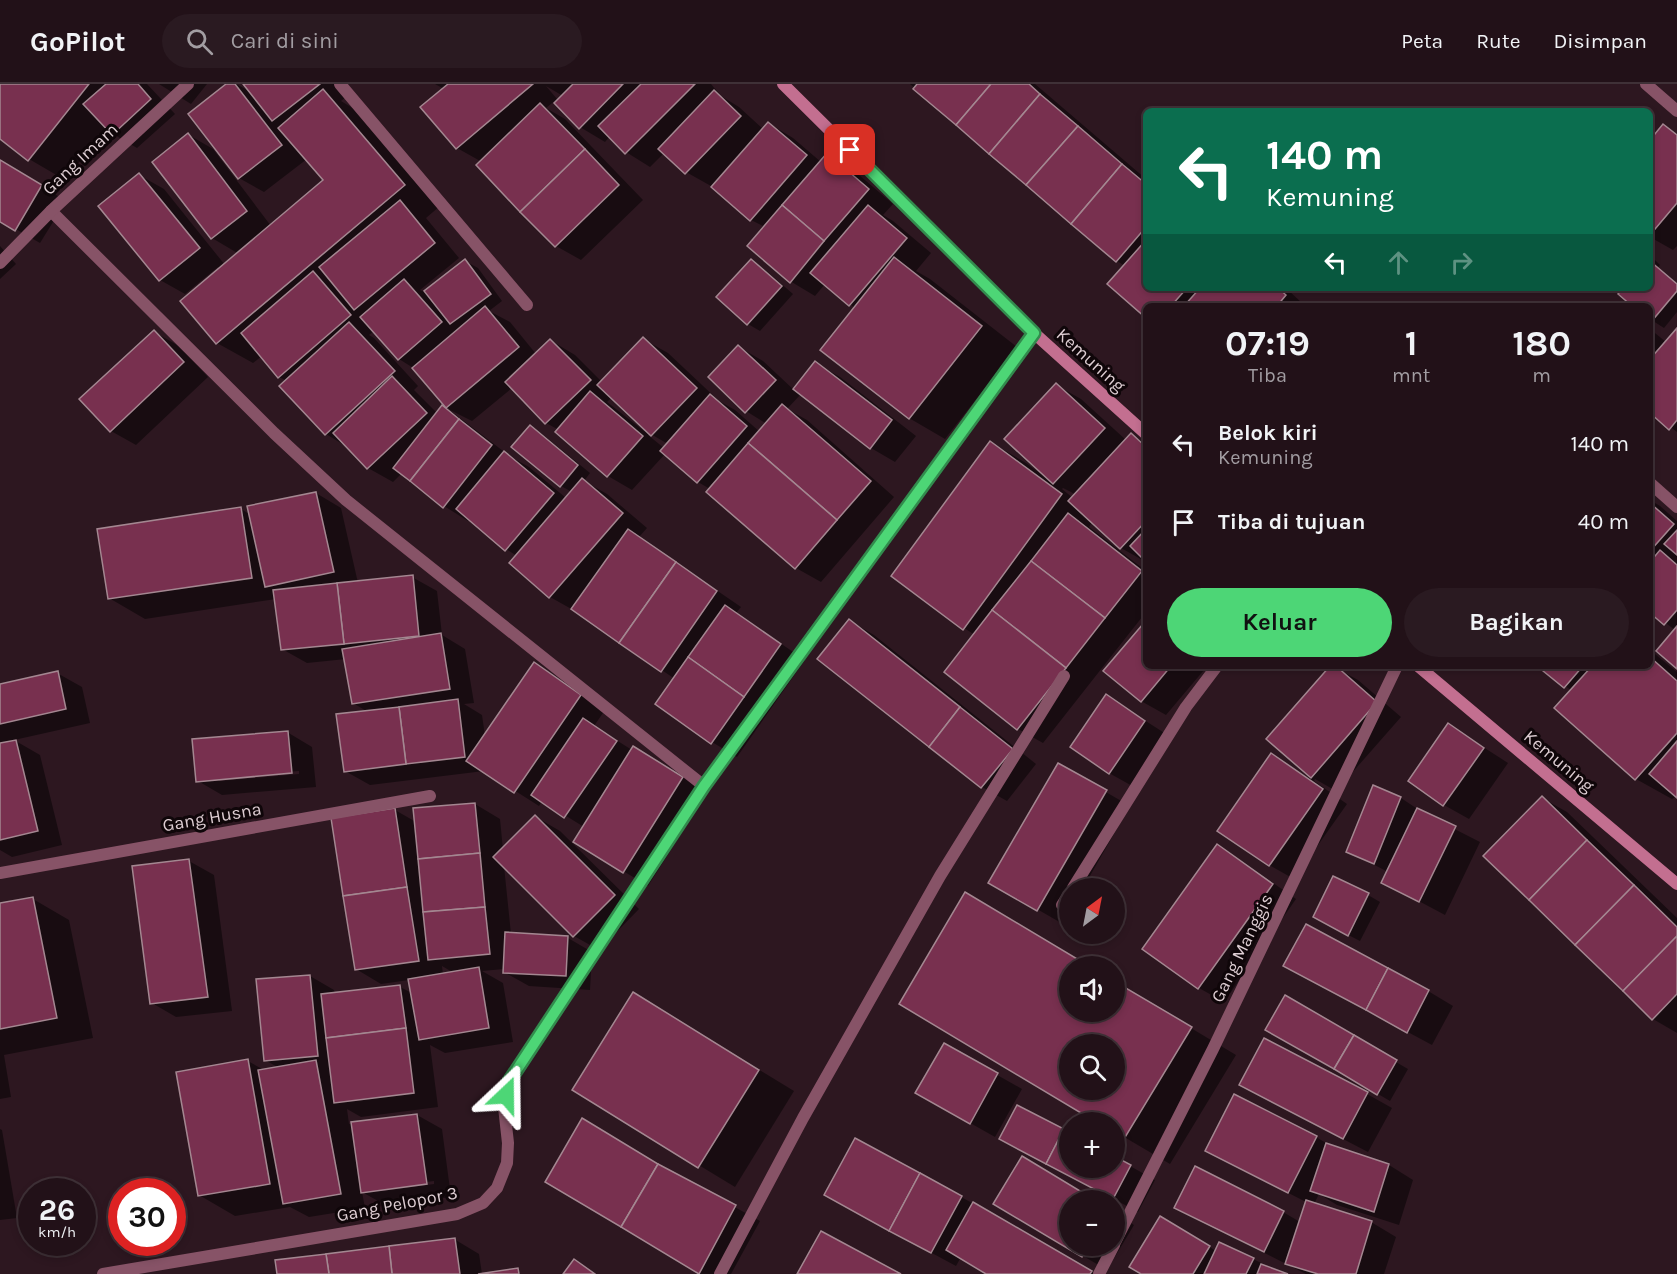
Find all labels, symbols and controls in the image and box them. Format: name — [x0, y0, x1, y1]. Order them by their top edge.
search box — [162, 14, 582, 68]
text: GoPilot — [30, 25, 126, 58]
icon: search — [183, 25, 216, 58]
text: Cari di sini — [231, 28, 339, 54]
text: Peta — [1401, 29, 1443, 53]
text: Rute — [1476, 29, 1520, 53]
text: Disimpan — [1553, 29, 1647, 53]
street label: Gang Imam — [38, 118, 122, 200]
pin — [824, 124, 875, 175]
text: 140 m — [1266, 130, 1383, 180]
icon: left — [1167, 132, 1245, 210]
icon: arrive — [833, 133, 866, 166]
text: Kemuning — [1266, 181, 1394, 213]
icon: left — [1319, 246, 1352, 279]
icon: ahead — [1382, 246, 1415, 279]
icon: right — [1445, 246, 1478, 279]
text: 07:19 — [1225, 322, 1310, 364]
text: 1 — [1405, 322, 1418, 364]
text: 180 — [1512, 322, 1571, 364]
street label: Kemuning — [1052, 323, 1130, 397]
text: Tiba — [1248, 364, 1287, 387]
text: mnt — [1392, 364, 1430, 387]
text: m — [1532, 364, 1551, 387]
text: Belok kiri — [1218, 420, 1318, 446]
icon: left — [1167, 428, 1200, 461]
text: 140 m — [1571, 431, 1629, 457]
text: Kemuning — [1218, 446, 1313, 469]
icon: arrive — [1167, 506, 1200, 539]
text: Tiba di tujuan — [1218, 509, 1365, 535]
text: 40 m — [1578, 509, 1629, 535]
button: Keluar — [1167, 588, 1392, 657]
button: Bagikan — [1404, 588, 1629, 657]
street label: Kemuning — [1519, 725, 1599, 797]
street label: Gang Husna — [161, 797, 263, 837]
north arrow — [1059, 878, 1125, 944]
map controls — [1059, 878, 1125, 1256]
street label: Gang Manggis — [1206, 890, 1278, 1006]
button: sound — [1059, 956, 1125, 1022]
button: search — [1059, 1034, 1125, 1100]
position arrow — [474, 1063, 538, 1127]
button: + — [1059, 1112, 1125, 1178]
speed limit sign: 30 — [108, 1178, 186, 1256]
street label: Gang Pelopor 3 — [335, 1182, 459, 1226]
button: − — [1059, 1190, 1125, 1256]
text: 26 — [39, 1192, 75, 1228]
text: km/h — [38, 1223, 76, 1241]

